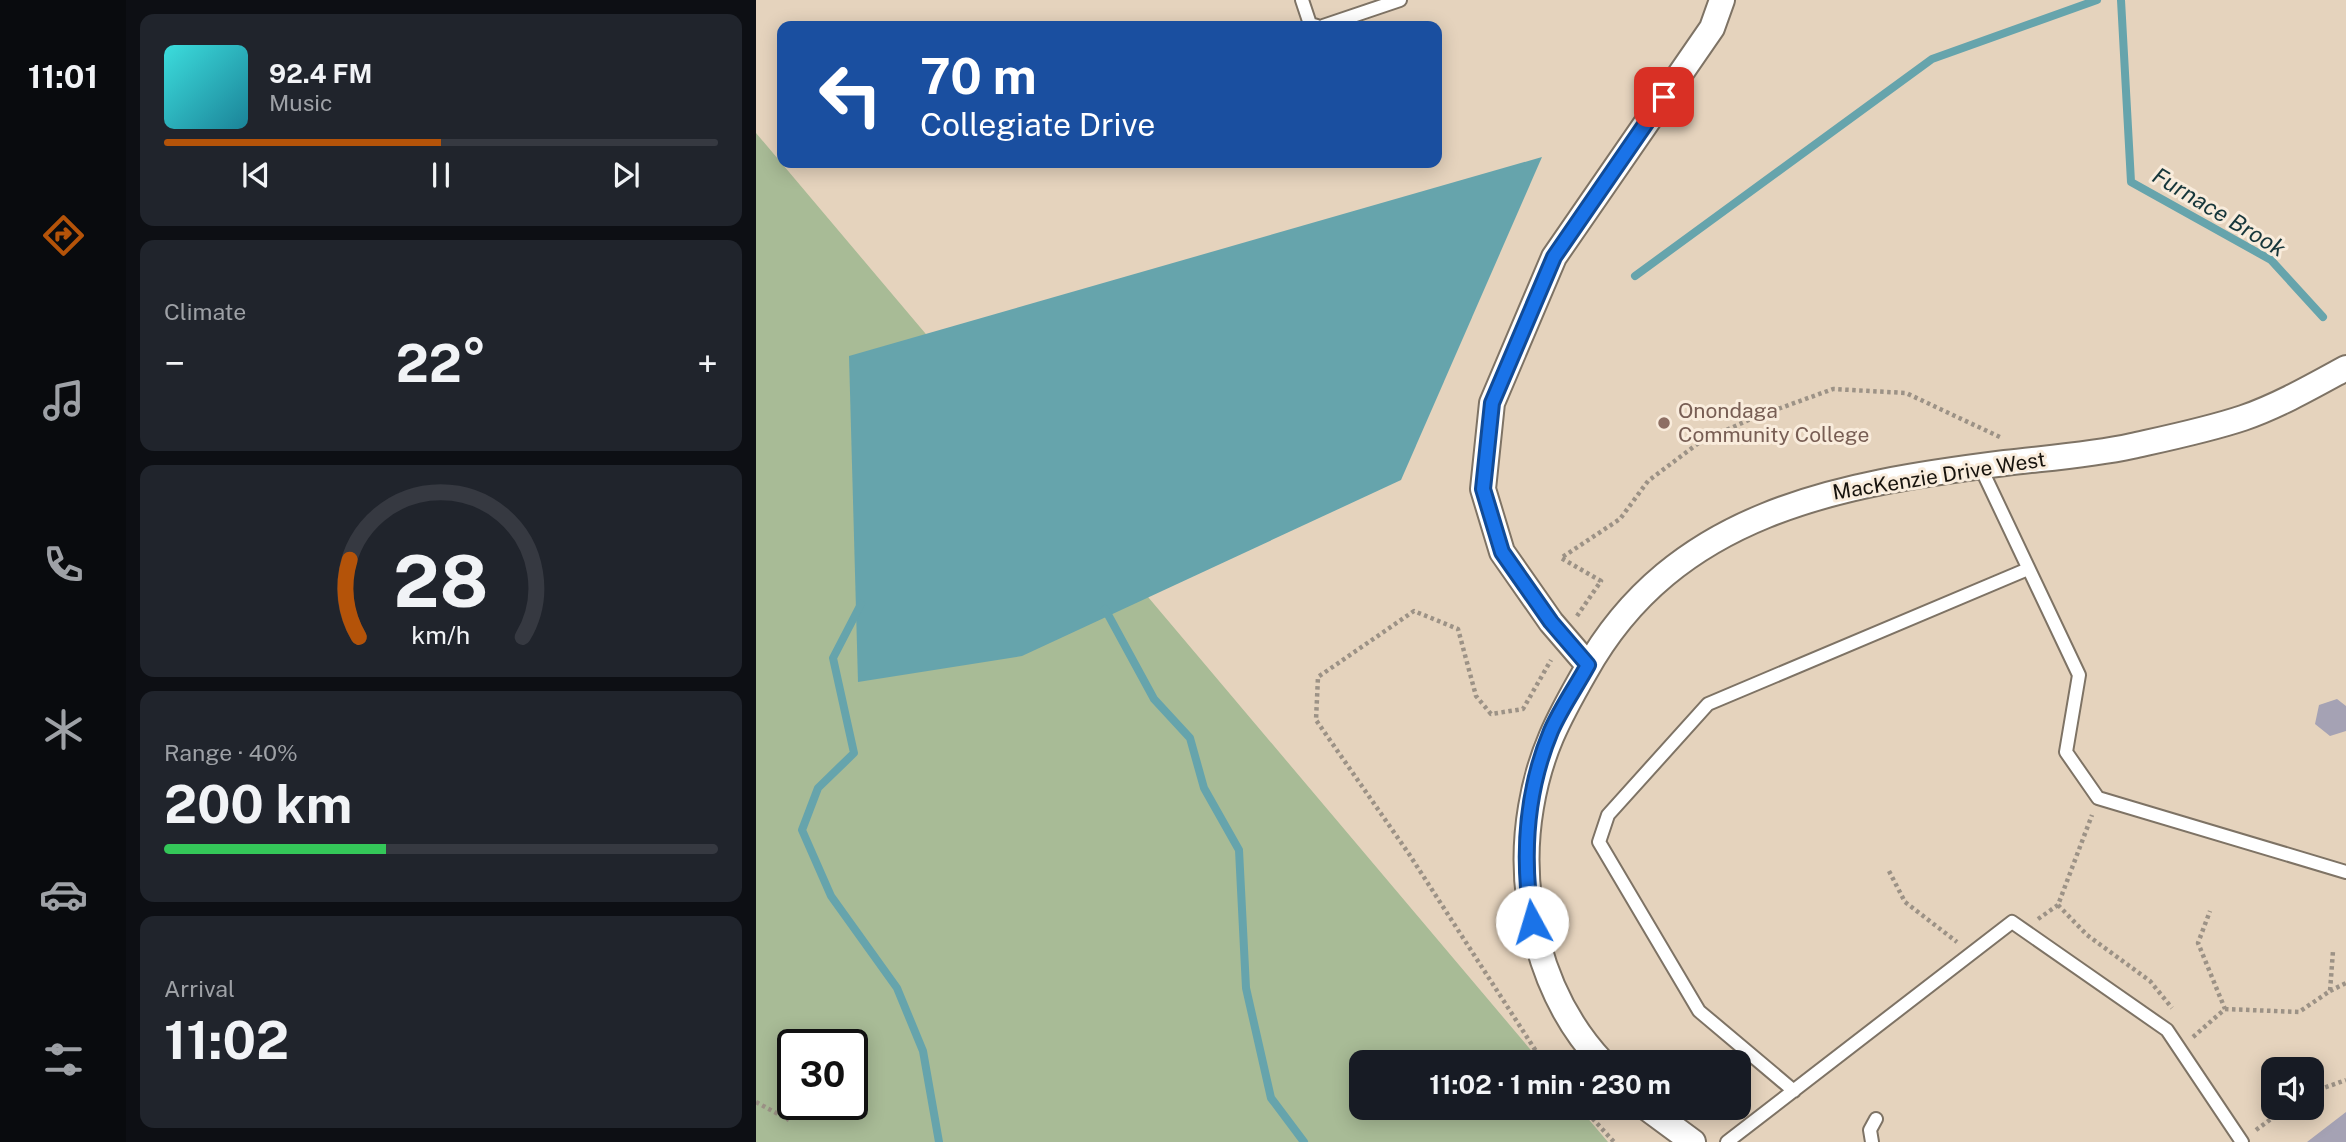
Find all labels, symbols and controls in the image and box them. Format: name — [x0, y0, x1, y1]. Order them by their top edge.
text: 70 m — [920, 47, 1037, 105]
icon: left — [805, 49, 896, 140]
text: 11:01 — [28, 58, 98, 95]
text: 92.4 FM — [269, 58, 372, 89]
pin — [1634, 67, 1694, 127]
icon: arrive — [1645, 78, 1683, 116]
text: Music — [269, 89, 333, 116]
text: Collegiate Drive — [920, 106, 1155, 143]
icon: previous — [237, 156, 275, 194]
icon: pause — [422, 156, 460, 194]
icon: next — [607, 156, 645, 194]
water label: Furnace Brook — [2148, 161, 2291, 262]
icon: directions — [39, 211, 88, 260]
text: Climate — [164, 298, 246, 325]
text: 22° — [396, 333, 486, 394]
text: − — [164, 341, 185, 386]
text: + — [697, 341, 718, 386]
icon: music — [39, 376, 88, 425]
place label: Onondaga Community College — [1678, 398, 1869, 447]
marker: Onondaga Community College — [1656, 415, 1672, 431]
street label: MacKenzie Drive West — [1831, 446, 2047, 505]
text: 28 — [393, 538, 489, 623]
icon: phone — [39, 540, 88, 589]
text: km/h — [412, 620, 470, 650]
icon: climate — [39, 705, 88, 754]
text: Range · 40% — [164, 739, 298, 766]
text: 200 km — [164, 774, 352, 835]
icon: car — [39, 870, 88, 919]
position arrow — [1495, 885, 1569, 959]
text: Arrival — [164, 975, 235, 1002]
text: 11:02 — [164, 1010, 289, 1071]
speed limit sign: 30 — [777, 1029, 868, 1120]
icon: filters — [39, 1035, 88, 1084]
map controls — [2261, 1057, 2324, 1120]
button: sound — [2261, 1057, 2324, 1120]
text: 11:02 · 1 min · 230 m — [1429, 1069, 1671, 1100]

